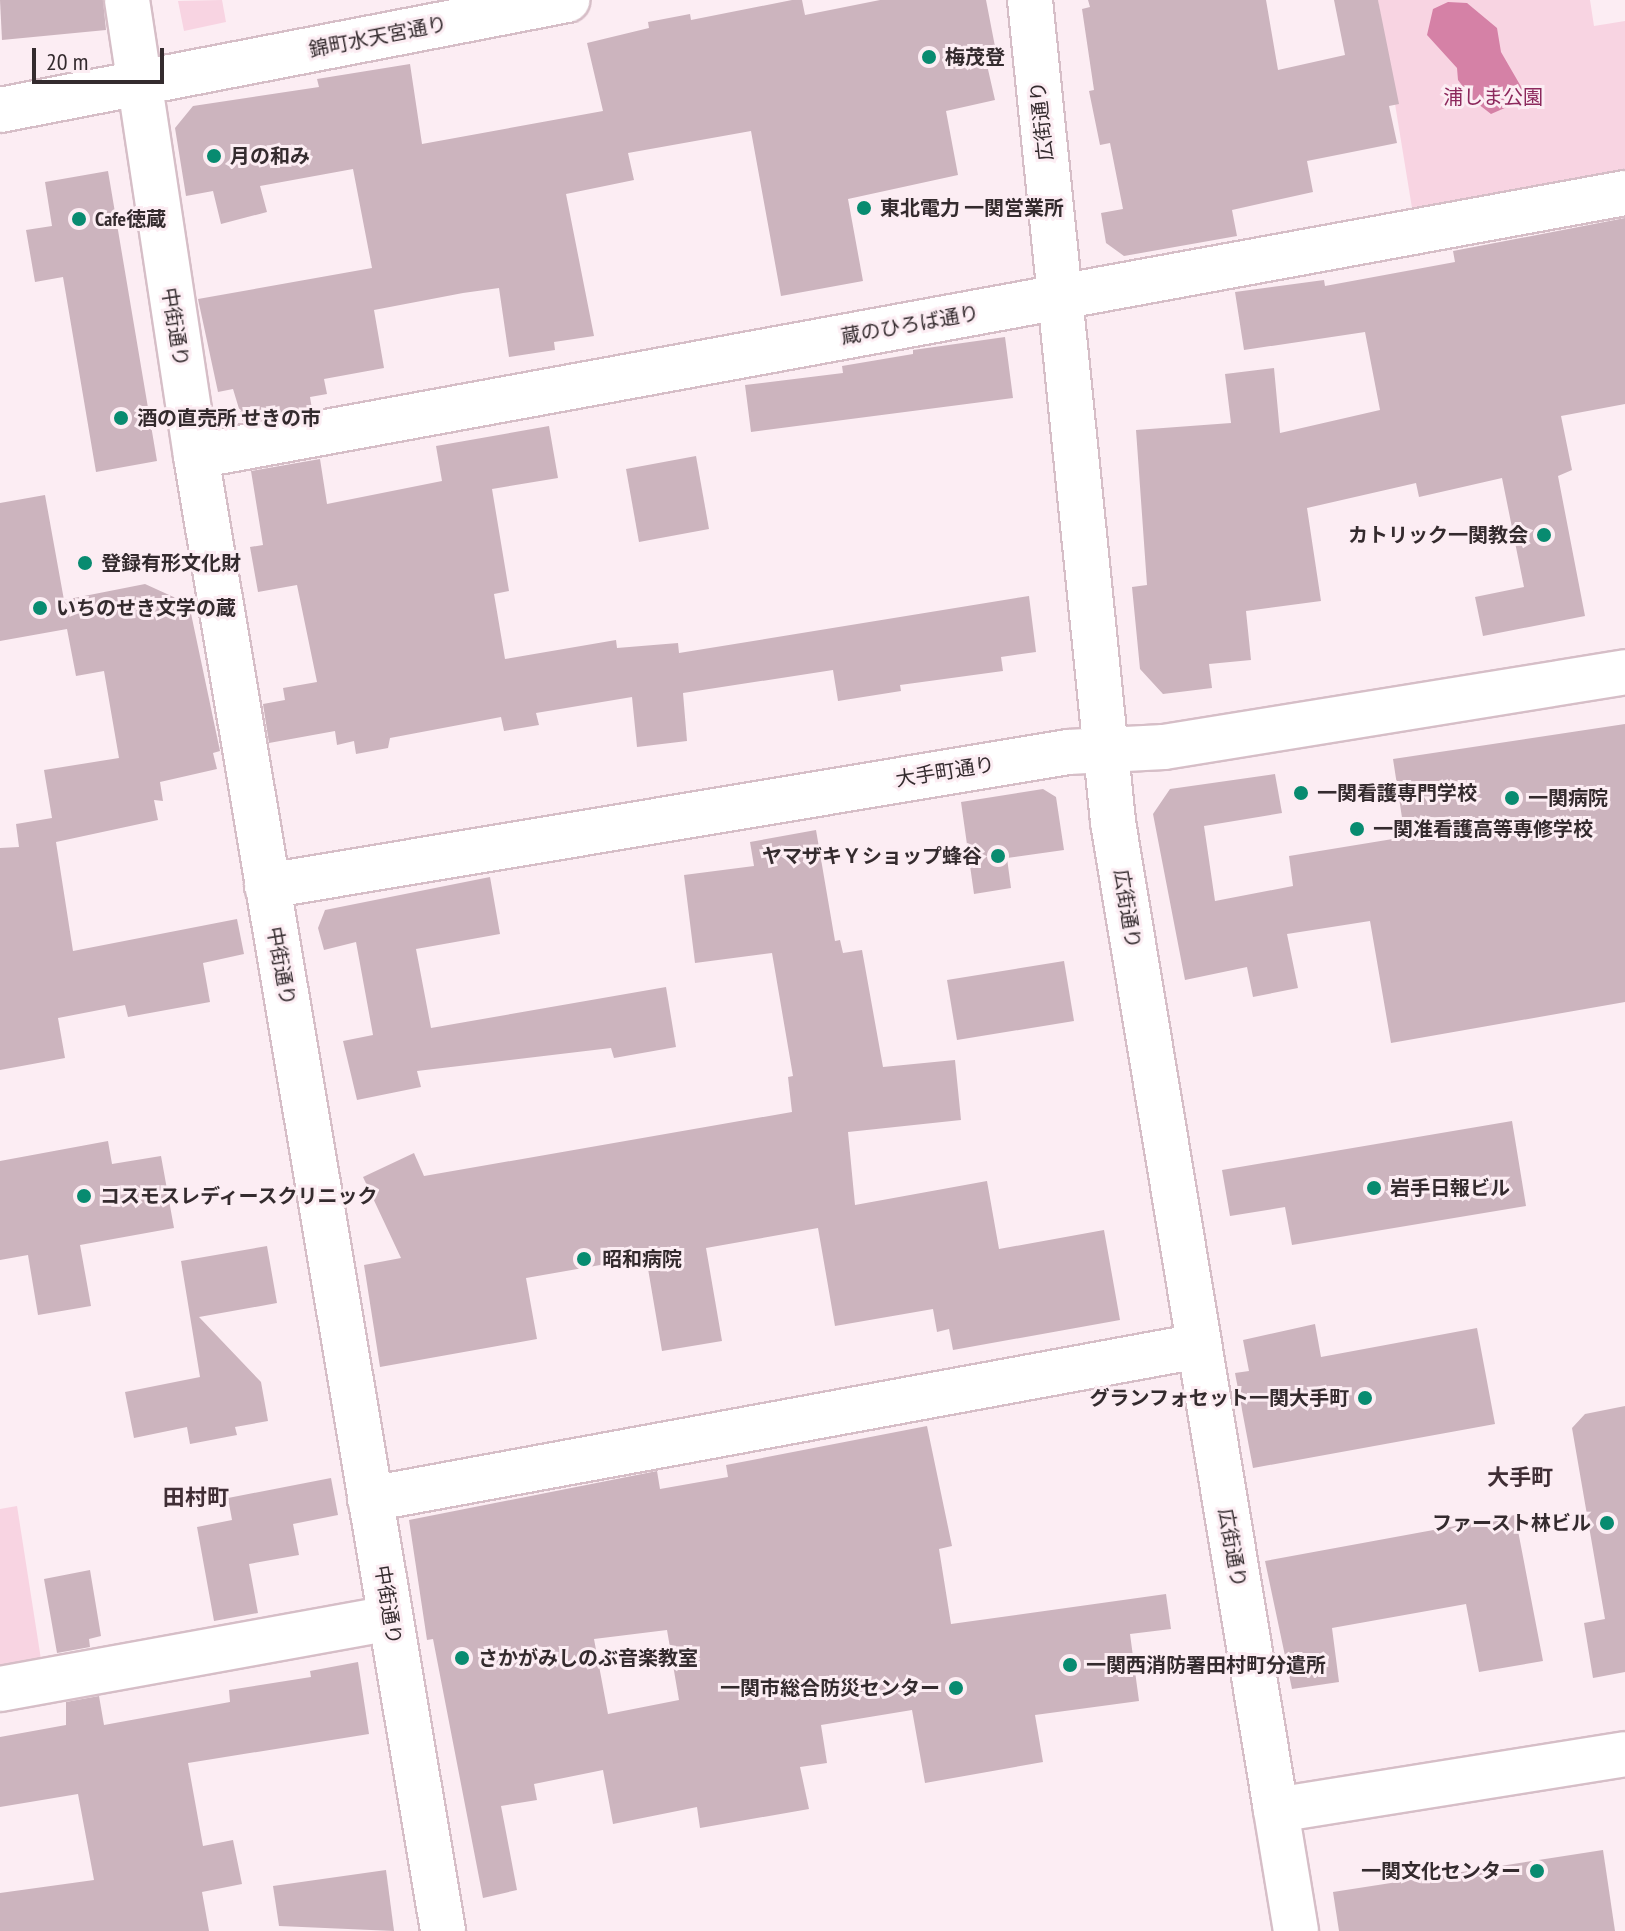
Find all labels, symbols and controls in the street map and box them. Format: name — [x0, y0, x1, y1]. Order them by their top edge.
street label: 錦町水天宮通り — [307, 12, 449, 62]
scale bar — [36, 32, 168, 82]
place label: 梅茂登 — [945, 45, 1005, 69]
text: 20 m — [46, 46, 88, 77]
marker: 梅茂登 — [920, 48, 938, 66]
street label: 広街通り — [1026, 80, 1058, 162]
park label: 浦しま公園 — [1443, 85, 1543, 109]
place label: 月の和み — [230, 144, 310, 168]
marker: 月の和み — [205, 147, 223, 165]
place label: 東北電力 一関営業所 — [880, 196, 1064, 220]
marker: 東北電力 一関営業所 — [855, 199, 873, 217]
place label: Cafe徳蔵 — [95, 207, 166, 231]
marker: Cafe徳蔵 — [70, 210, 88, 228]
street label: 中街通り — [157, 286, 193, 368]
street label: 蔵のひろば通り — [839, 301, 981, 349]
place label: 酒の直売所 せきの市 — [137, 406, 321, 430]
marker: 酒の直売所 せきの市 — [112, 409, 130, 427]
place label: カトリック一関教会 — [1348, 523, 1528, 547]
marker: カトリック一関教会 — [1535, 526, 1553, 544]
place label: 登録有形文化財 — [101, 551, 241, 575]
marker: 登録有形文化財 — [76, 554, 94, 572]
place label: いちのせき文学の蔵 — [56, 596, 236, 620]
marker: いちのせき文学の蔵 — [31, 599, 49, 617]
street label: 大手町通り — [894, 752, 996, 792]
place label: 一関看護専門学校 — [1317, 781, 1477, 805]
marker: 一関看護専門学校 — [1292, 784, 1310, 802]
place label: 一関病院 — [1528, 786, 1608, 810]
marker: 一関病院 — [1503, 789, 1521, 807]
place label: 一関准看護高等専修学校 — [1373, 817, 1593, 841]
marker: 一関准看護高等専修学校 — [1348, 820, 1366, 838]
place label: ヤマザキＹショップ蜂谷 — [762, 844, 982, 868]
marker: ヤマザキＹショップ蜂谷 — [989, 847, 1007, 865]
street label: 広街通り — [1109, 868, 1145, 950]
street label: 中街通り — [262, 925, 300, 1007]
place label: 岩手日報ビル — [1390, 1176, 1510, 1200]
marker: 岩手日報ビル — [1365, 1179, 1383, 1197]
place label: コスモスレディースクリニック — [100, 1184, 380, 1208]
marker: コスモスレディースクリニック — [75, 1187, 93, 1205]
place label: 昭和病院 — [602, 1247, 682, 1271]
marker: 昭和病院 — [573, 1248, 595, 1270]
place label: グランフォセット一関大手町 — [1089, 1386, 1349, 1410]
marker: グランフォセット一関大手町 — [1356, 1389, 1374, 1407]
district label: 大手町 — [1487, 1465, 1553, 1491]
district label: 田村町 — [163, 1485, 229, 1511]
street label: 広街通り — [1213, 1507, 1251, 1589]
place label: ファースト林ビル — [1431, 1511, 1591, 1535]
marker: ファースト林ビル — [1598, 1514, 1616, 1532]
street label: 中街通り — [370, 1564, 406, 1646]
place label: さかがみしのぶ音楽教室 — [478, 1646, 698, 1670]
marker: さかがみしのぶ音楽教室 — [453, 1649, 471, 1667]
place label: 一関西消防署田村町分遣所 — [1086, 1653, 1326, 1677]
marker: 一関西消防署田村町分遣所 — [1061, 1656, 1079, 1674]
place label: 一関市総合防災センター — [720, 1676, 940, 1700]
marker: 一関市総合防災センター — [947, 1679, 965, 1697]
place label: 一関文化センター — [1361, 1859, 1521, 1883]
marker: 一関文化センター — [1528, 1862, 1546, 1880]

